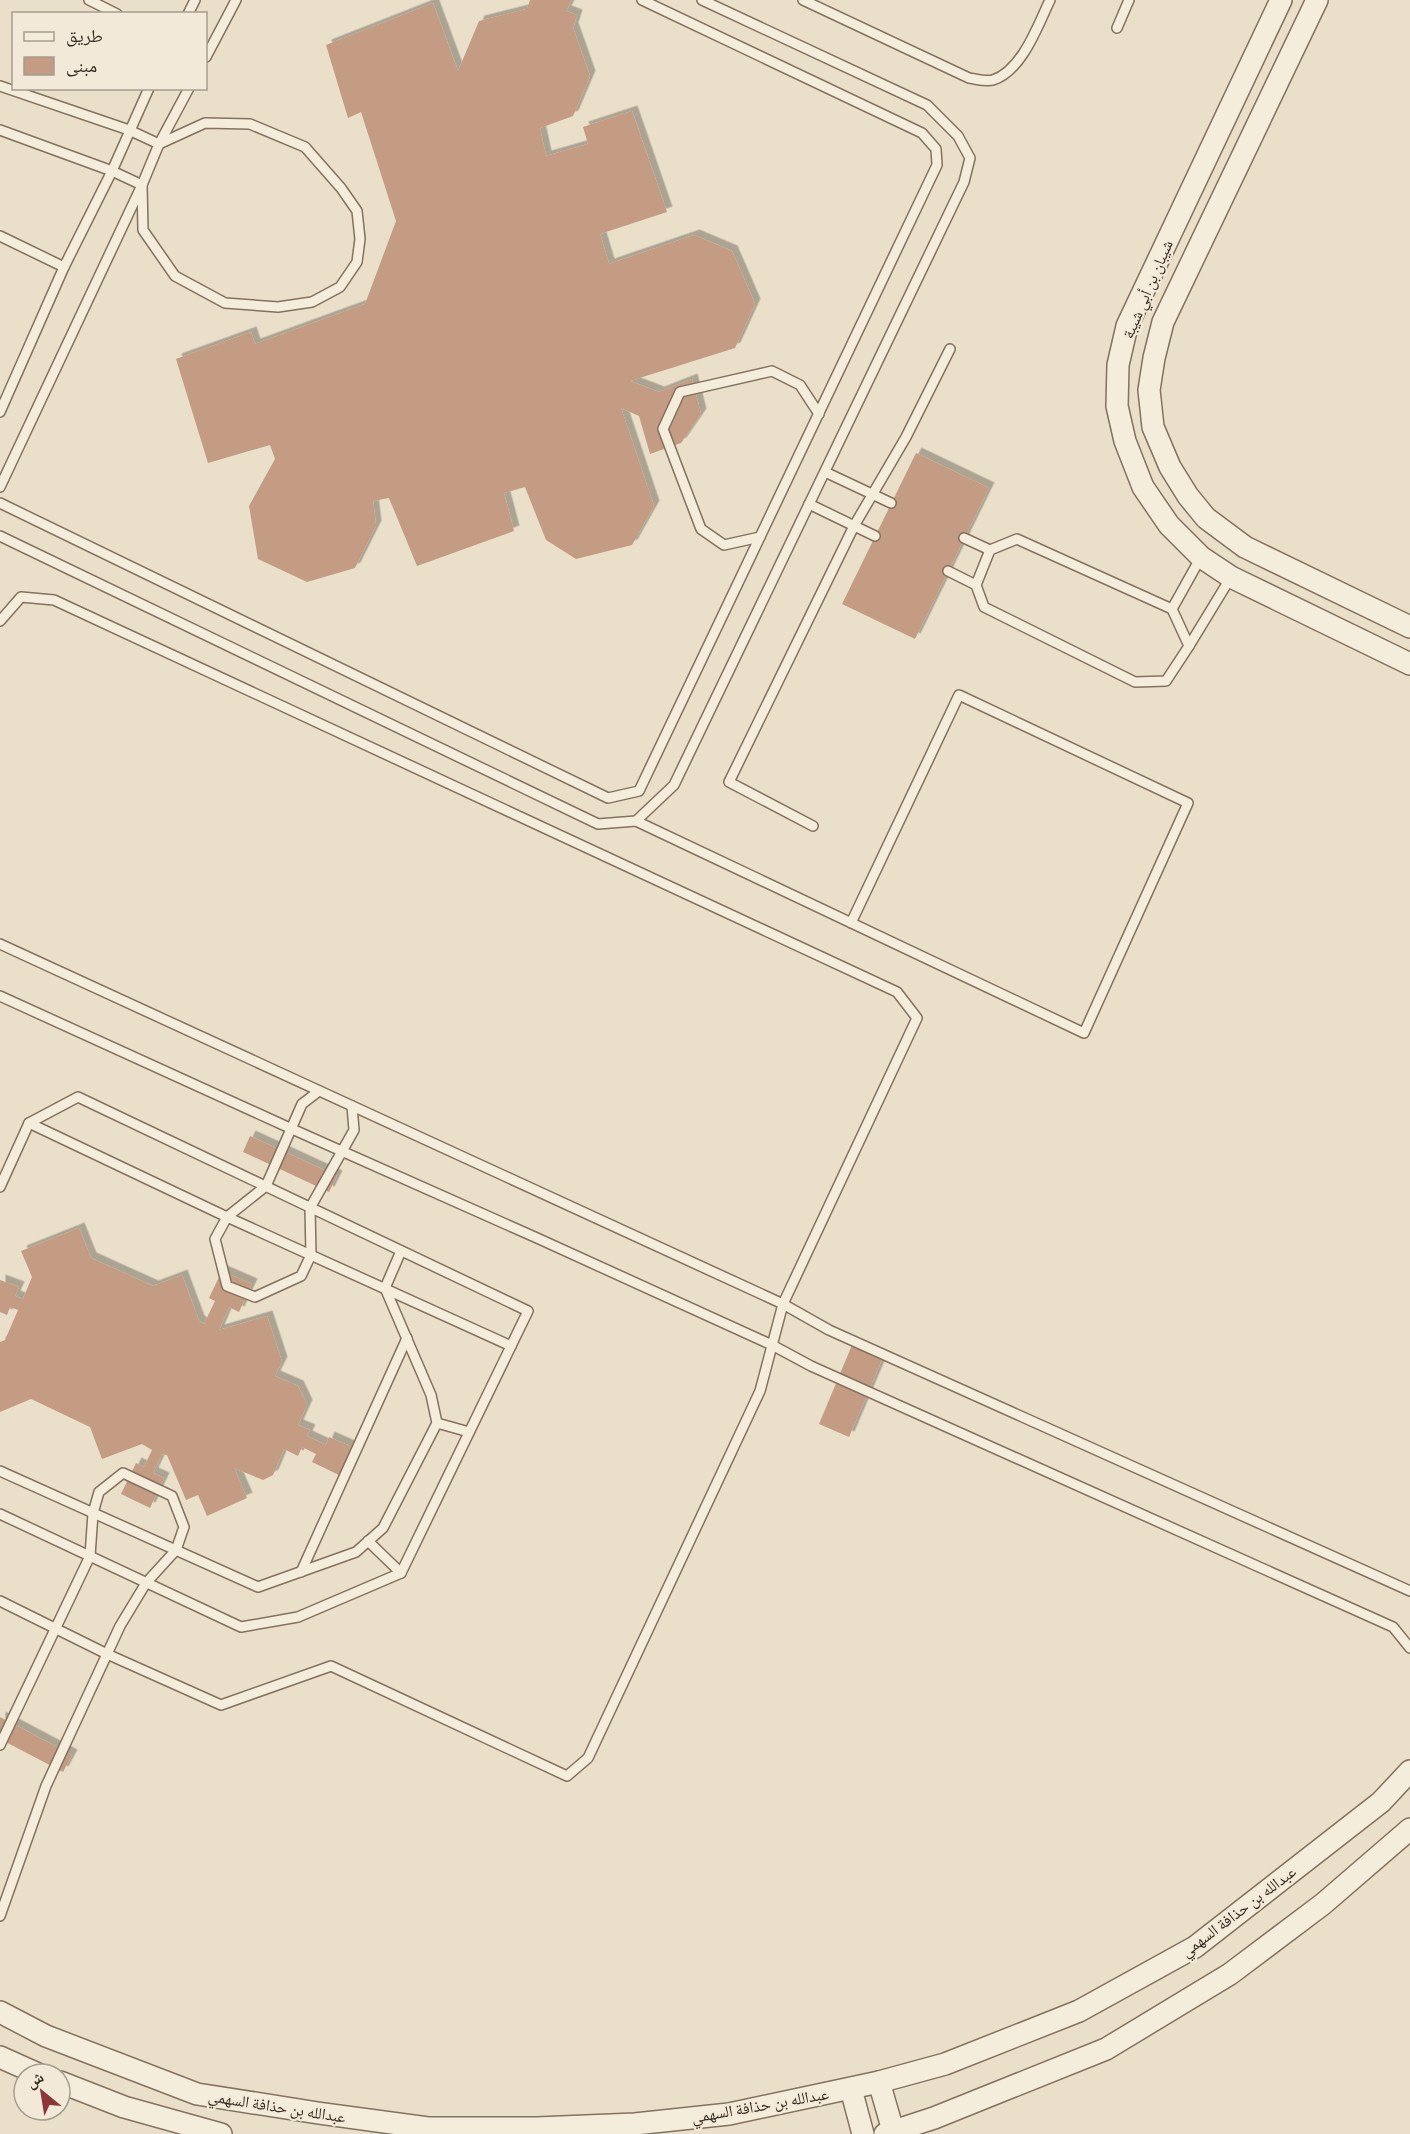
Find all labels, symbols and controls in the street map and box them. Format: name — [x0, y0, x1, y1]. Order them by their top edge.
legend — [12, 12, 207, 90]
text: طريق — [66, 21, 103, 48]
text: مبنى — [66, 51, 97, 78]
street label: شيبان بن أبي شيبة — [1114, 236, 1180, 342]
street label: عبدالله بن حذافة السهمي — [1175, 1859, 1301, 1963]
north arrow — [12, 2062, 72, 2122]
text: ش — [21, 2063, 47, 2093]
street label: عبدالله بن حذافة السهمي — [689, 2080, 831, 2130]
street label: عبدالله بن حذافة السهمي — [206, 2082, 348, 2130]

